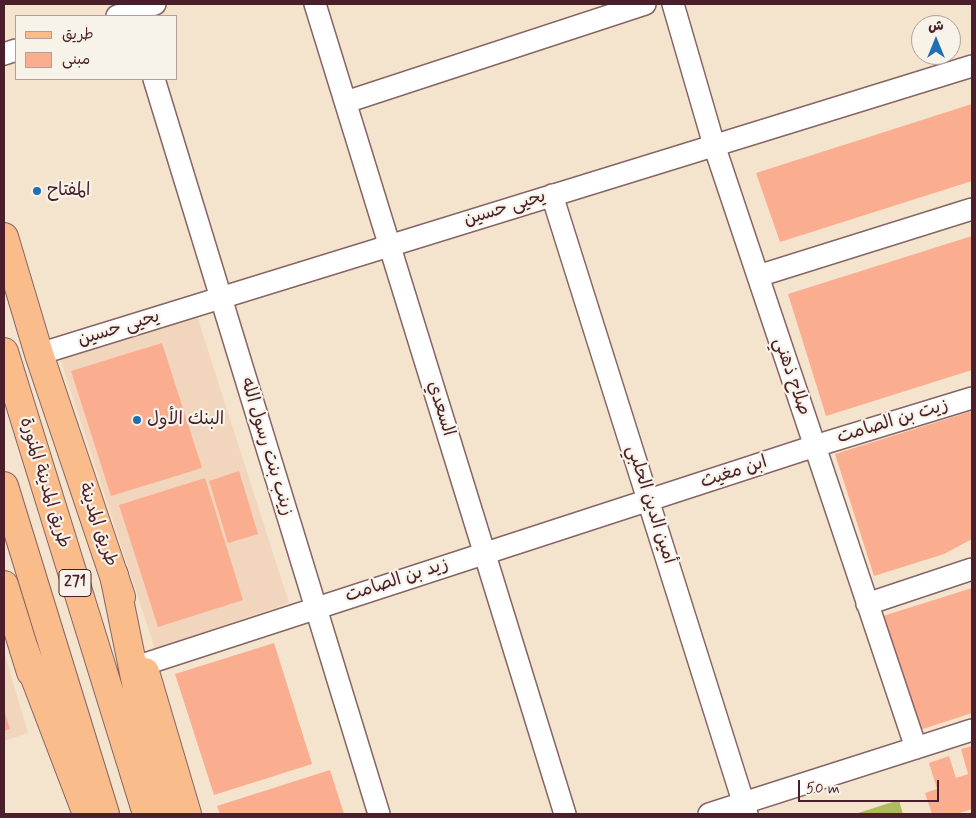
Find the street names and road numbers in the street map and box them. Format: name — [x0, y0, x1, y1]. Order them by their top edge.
street label: يحيى حسين — [462, 186, 548, 232]
street label: يحيى حسين — [76, 306, 162, 352]
street label: صلاح ذهني — [768, 335, 814, 419]
street label: زينب بنت رسول الله — [235, 375, 297, 519]
street label: السعدي — [421, 379, 459, 439]
street label: زيت بن الصامت — [835, 395, 951, 449]
street label: طريق المدينة المنورة — [14, 415, 74, 551]
street label: أمين الدين الحلبي — [621, 443, 679, 567]
street label: ابن مغيث — [698, 452, 770, 494]
street label: طريق المدينة — [73, 480, 121, 570]
street label: زيد بن الصامت — [343, 554, 451, 608]
road number: 271 — [59, 570, 91, 596]

